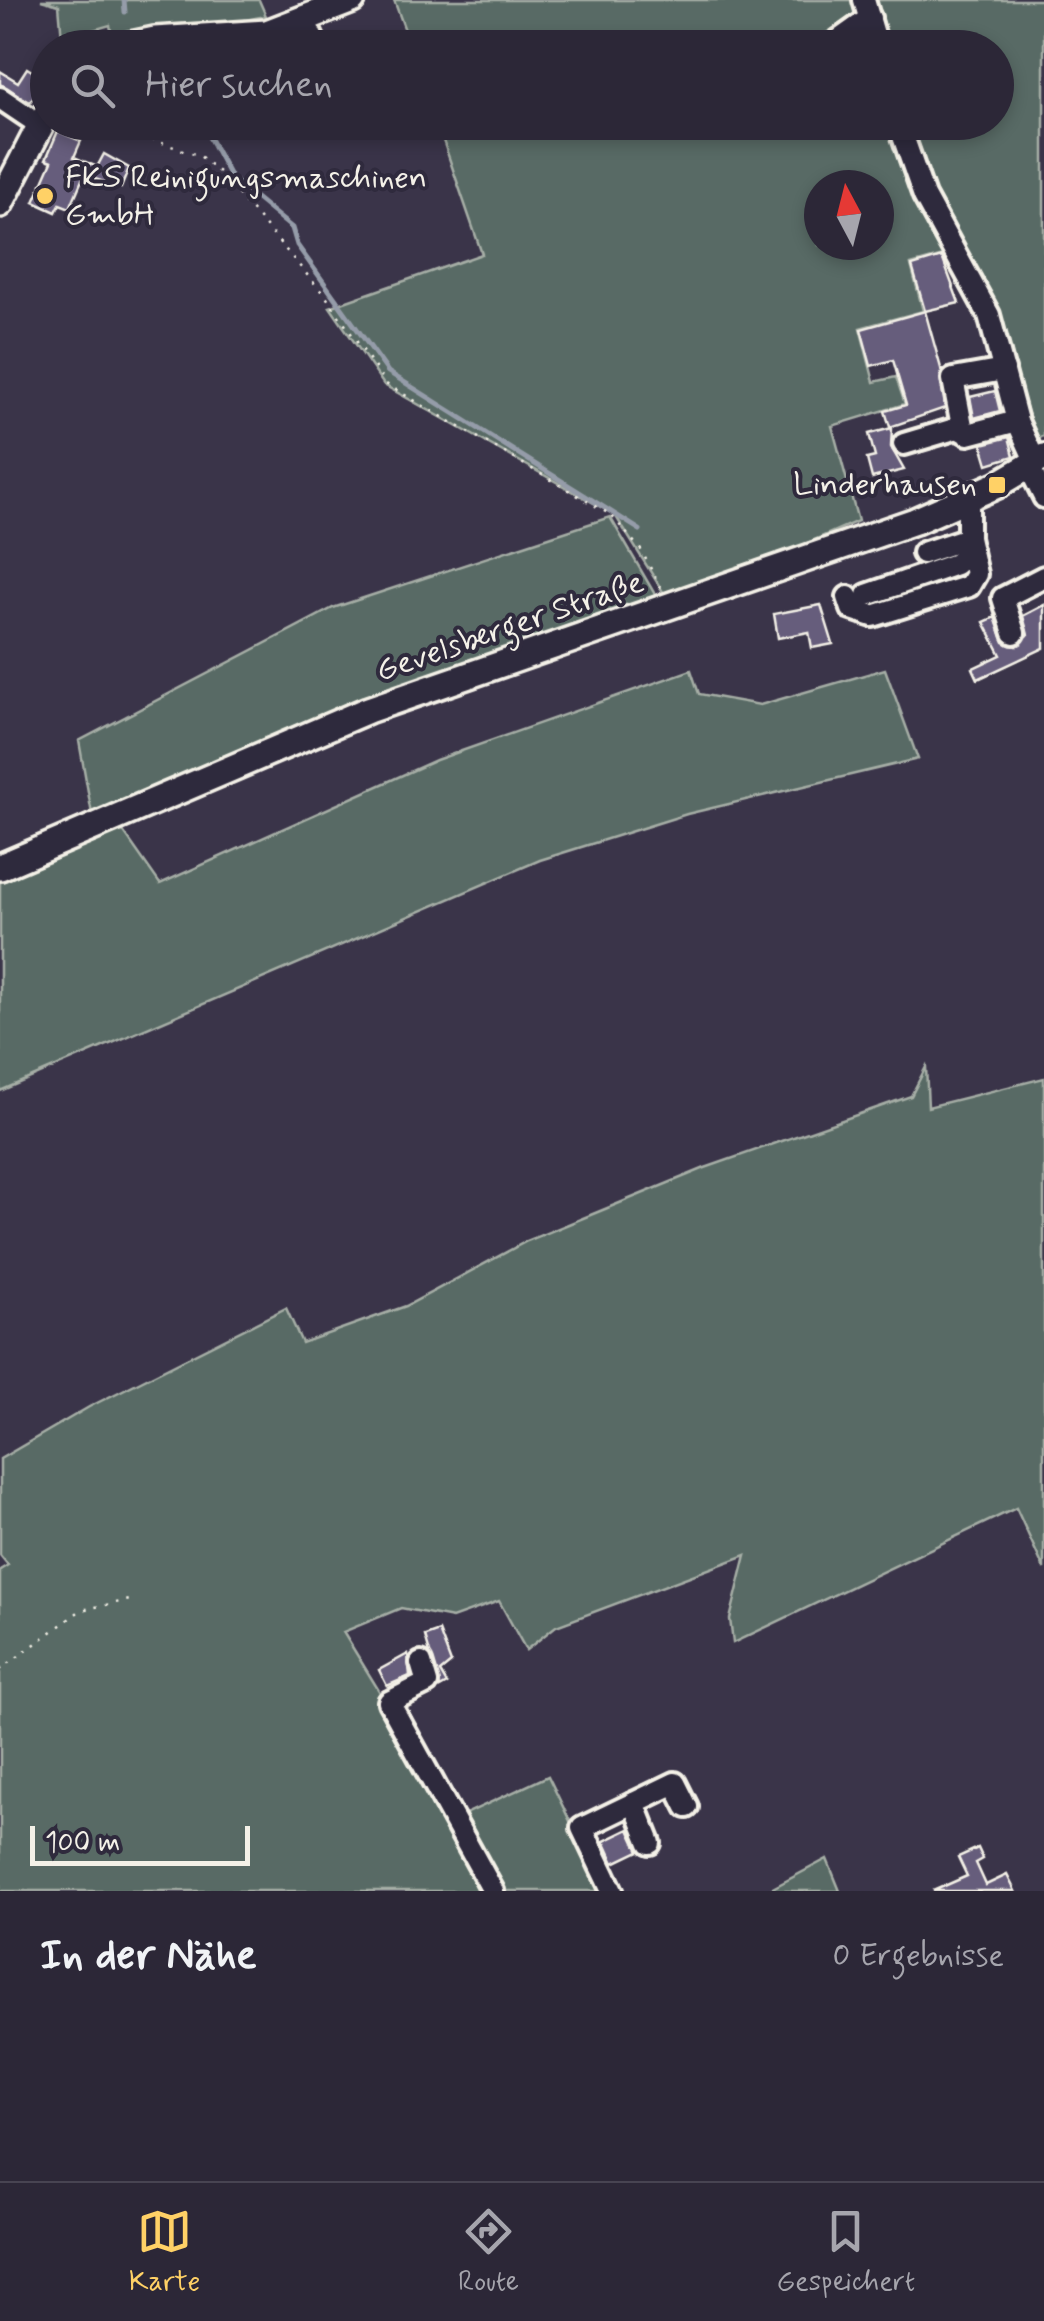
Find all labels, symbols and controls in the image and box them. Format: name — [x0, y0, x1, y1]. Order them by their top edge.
search box — [30, 30, 1014, 140]
icon: search — [65, 58, 120, 113]
text: Hier suchen — [145, 61, 333, 110]
place label: FKS Reinigungsmaschinen GmbH — [65, 157, 427, 236]
north arrow — [804, 170, 894, 260]
marker: FKS Reinigungsmaschinen GmbH — [34, 185, 56, 207]
place label: Linderhausen — [793, 464, 977, 506]
marker: Linderhausen — [986, 474, 1008, 496]
street label: Gevelsberger Straße — [371, 561, 650, 695]
scale bar — [30, 1821, 250, 1866]
text: 100 m — [45, 1825, 120, 1862]
text: In der Nähe — [40, 1929, 257, 1984]
text: 0 Ergebnisse — [833, 1935, 1004, 1977]
tab: Karte — [129, 2204, 200, 2301]
tab: Route — [458, 2204, 519, 2301]
tab: Gespeichert — [777, 2204, 915, 2301]

